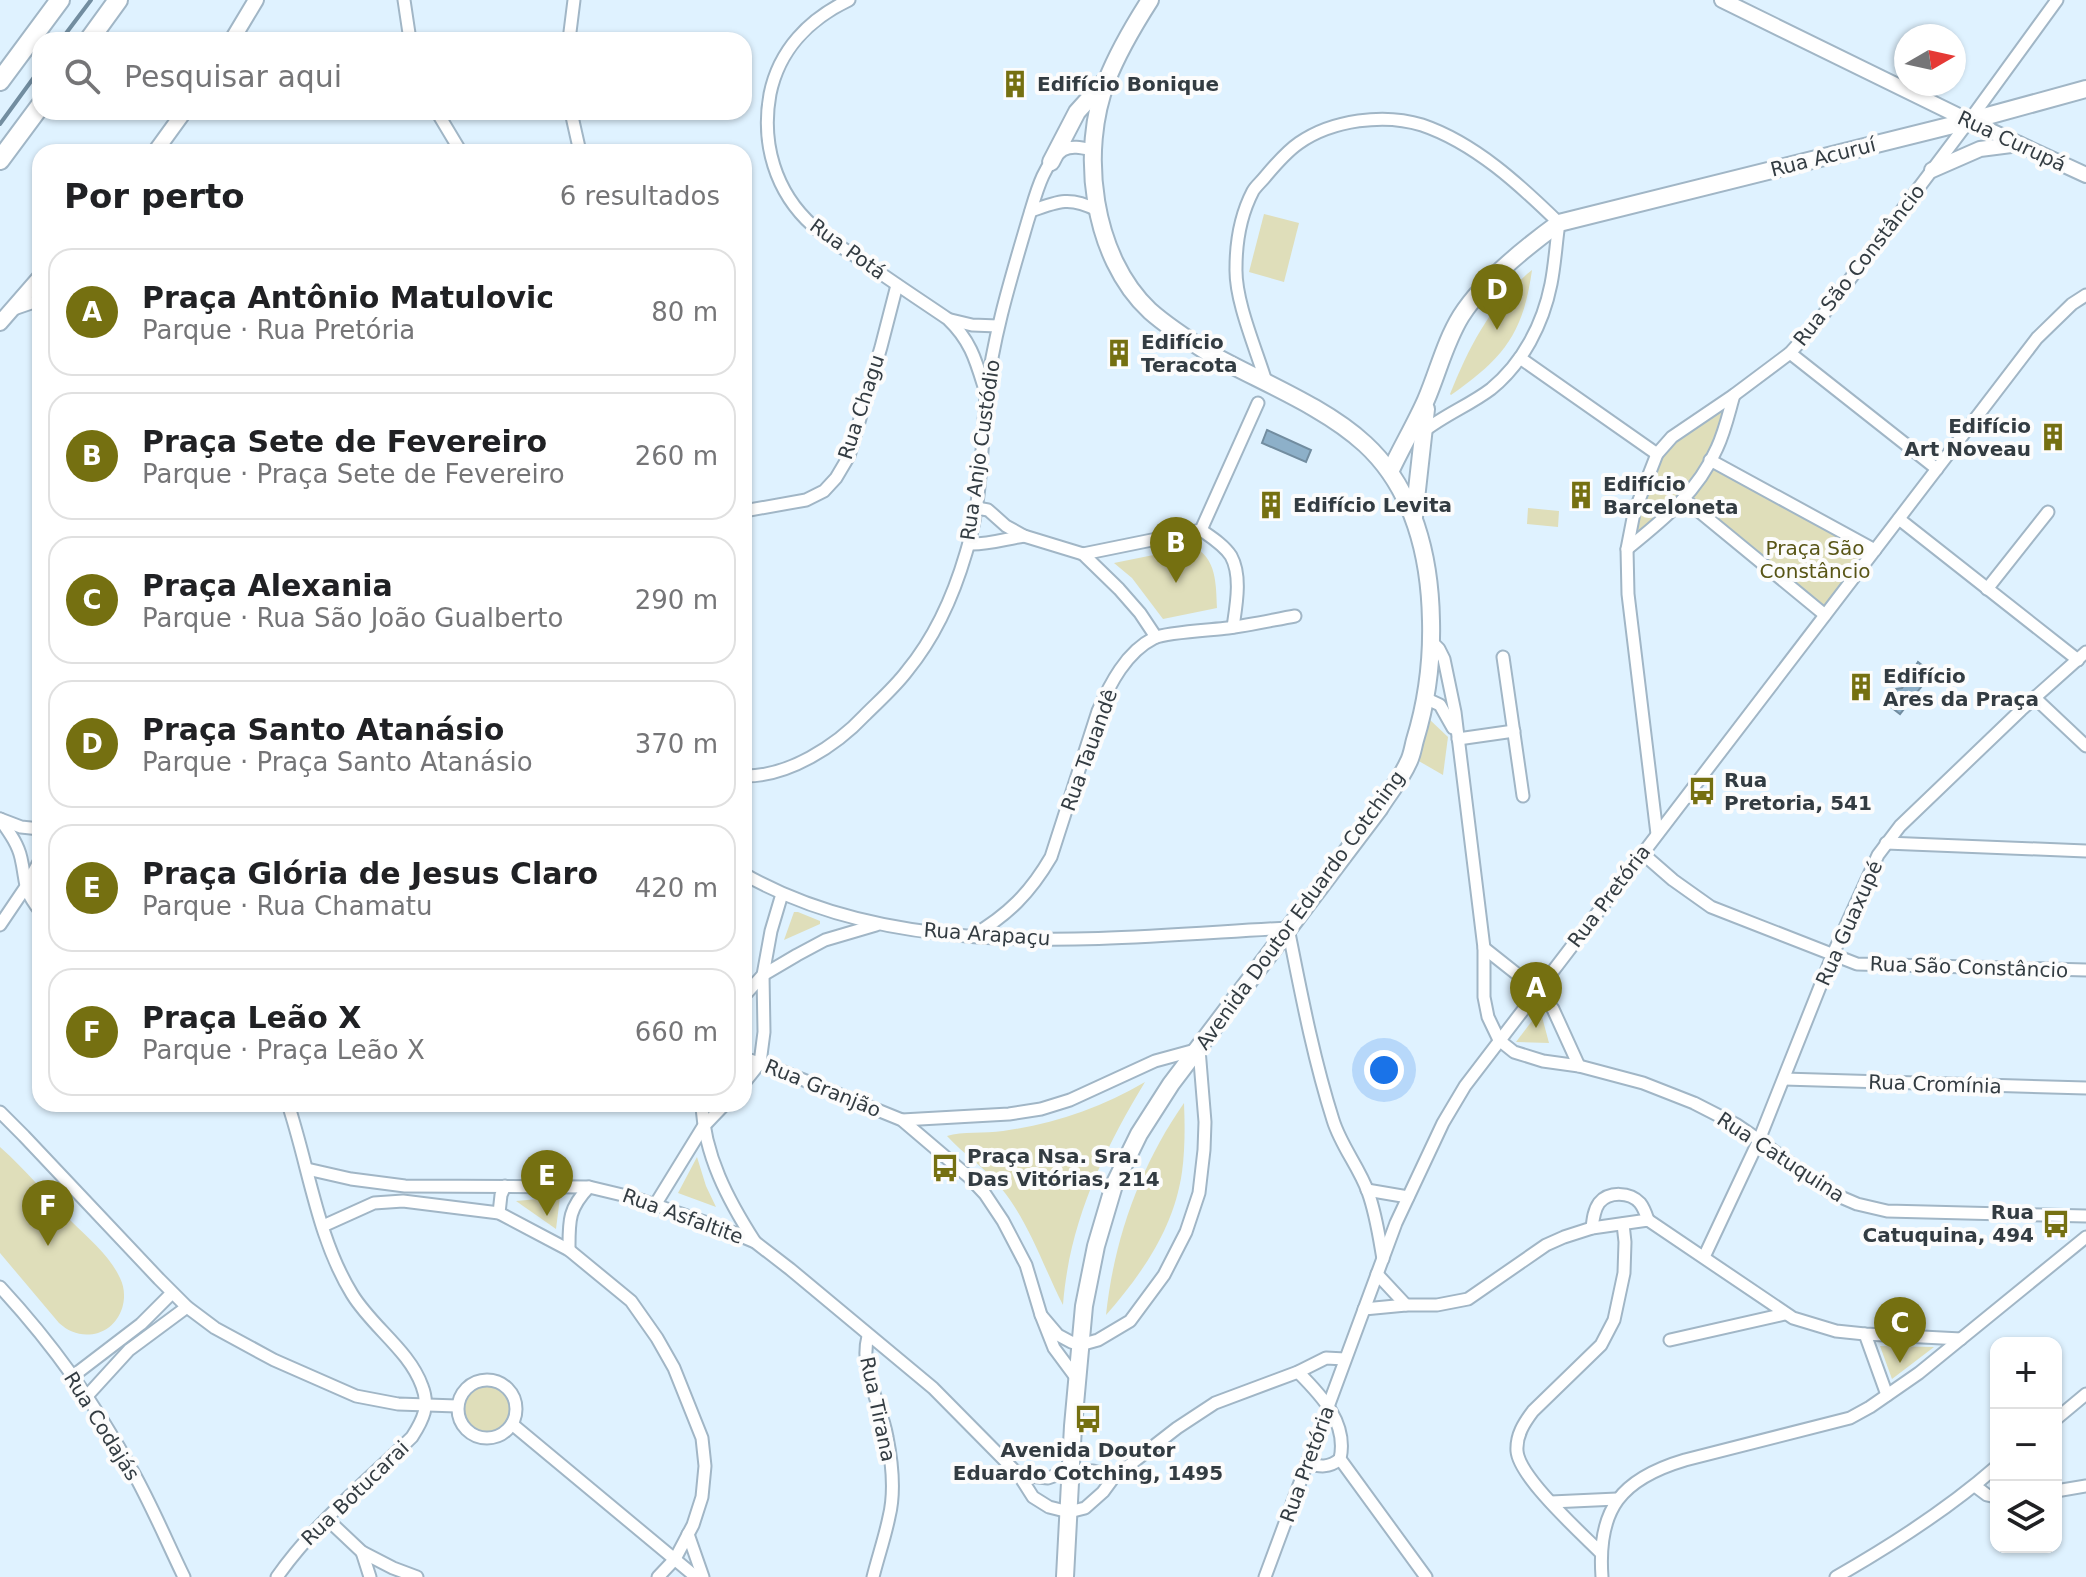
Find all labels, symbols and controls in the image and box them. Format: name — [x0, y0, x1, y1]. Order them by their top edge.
north arrow — [1894, 24, 1966, 96]
search box — [32, 32, 752, 120]
icon: search — [60, 54, 104, 98]
text: Pesquisar aqui — [124, 59, 342, 94]
building icon: Edifício Bonique — [1000, 69, 1030, 99]
place label: Edifício Bonique — [1037, 72, 1219, 96]
street label: Rua Curupá — [1954, 105, 2070, 177]
street label: Rua Acuruí — [1768, 132, 1880, 182]
text: Por perto — [64, 176, 245, 216]
street label: Rua São Constâncio — [1788, 179, 1930, 351]
text: 6 resultados — [560, 181, 720, 211]
street label: Rua Potá — [805, 213, 891, 285]
pin: D — [1471, 264, 1523, 330]
text: Praça Antônio Matulovic — [142, 280, 554, 315]
text: A — [82, 297, 102, 327]
text: 80 m — [651, 297, 718, 327]
text: Parque · Rua Pretória — [142, 315, 415, 345]
place label: Edifício Teracota — [1141, 330, 1238, 377]
building icon: Edifício Teracota — [1104, 338, 1134, 368]
street label: Rua Chagu — [833, 352, 889, 462]
street label: Rua Anjo Custódio — [955, 358, 1005, 542]
place label: Edifício Art Noveau — [1904, 414, 2031, 461]
building icon: Edifício Art Noveau — [2038, 422, 2068, 452]
text: Praça Sete de Fevereiro — [142, 424, 547, 459]
text: B — [82, 441, 102, 471]
text: 260 m — [635, 441, 718, 471]
text: Parque · Praça Sete de Fevereiro — [142, 459, 565, 489]
place label: Edifício Barceloneta — [1603, 472, 1738, 519]
building icon: Edifício Barceloneta — [1566, 480, 1596, 510]
building icon: Edifício Levita — [1256, 490, 1286, 520]
place label: Edifício Levita — [1293, 493, 1452, 517]
pin: B — [1150, 517, 1202, 583]
park label: Praça São Constâncio — [1760, 536, 1870, 583]
text: Praça Alexania — [142, 568, 393, 603]
text: C — [82, 585, 102, 615]
text: 290 m — [635, 585, 718, 615]
text: Parque · Rua São João Gualberto — [142, 603, 563, 633]
place label: Edifício Ares da Praça — [1883, 664, 2039, 711]
building icon: Edifício Ares da Praça — [1846, 672, 1876, 702]
street label: Rua Tauandê — [1056, 686, 1122, 814]
text: Praça Santo Atanásio — [142, 712, 504, 747]
text: D — [81, 729, 103, 759]
text: 370 m — [635, 729, 718, 759]
text: Parque · Praça Santo Atanásio — [142, 747, 533, 777]
street label: Avenida Doutor Eduardo Cotching — [1191, 766, 1409, 1054]
place label: Rua Pretoria, 541 — [1724, 768, 1872, 815]
bus stop icon: Rua Pretoria, 541 — [1687, 776, 1717, 806]
street label: Rua Pretória — [1563, 840, 1655, 952]
text: Praça Glória de Jesus Claro — [142, 856, 598, 891]
street label: Rua Guaxupé — [1811, 857, 1887, 989]
text: E — [83, 873, 101, 903]
text: 420 m — [635, 873, 718, 903]
text: Parque · Rua Chamatu — [142, 891, 433, 921]
street label: Rua Arapaçu — [923, 918, 1051, 950]
street label: Rua São Constâncio — [1869, 952, 2069, 982]
pin: A — [1510, 962, 1562, 1028]
text: Praça Leão X — [142, 1000, 361, 1035]
text: F — [83, 1017, 101, 1047]
text: 660 m — [635, 1017, 718, 1047]
text: Parque · Praça Leão X — [142, 1035, 425, 1065]
your location — [1364, 1050, 1404, 1090]
street label: Rua Granjão — [761, 1054, 885, 1122]
street label: Rua Cromínia — [1868, 1070, 2002, 1098]
street label: Rua Catuquina — [1713, 1107, 1849, 1207]
place label: Praça Nsa. Sra. Das Vitórias, 214 — [967, 1144, 1160, 1191]
pin: E — [521, 1150, 573, 1216]
bus stop icon: Praça Nsa. Sra. Das Vitórias, 214 — [930, 1153, 960, 1183]
pin: F — [22, 1180, 74, 1246]
street label: Rua Asfaltite — [619, 1183, 747, 1249]
place label: Rua Catuquina, 494 — [1863, 1200, 2034, 1247]
bus stop icon: Rua Catuquina, 494 — [2041, 1209, 2071, 1239]
pin: C — [1874, 1297, 1926, 1363]
map controls — [1990, 1337, 2062, 1553]
button: + — [1990, 1337, 2062, 1409]
street label: Rua Tirana — [855, 1354, 901, 1464]
street label: Rua Codajás — [59, 1367, 145, 1485]
street label: Rua Pretória — [1275, 1402, 1339, 1526]
bus stop icon: Avenida Doutor Eduardo Cotching, 1495 — [1073, 1404, 1103, 1434]
button: − — [1990, 1409, 2062, 1481]
street label: Rua Botucarai — [296, 1436, 414, 1550]
place label: Avenida Doutor Eduardo Cotching, 1495 — [953, 1438, 1223, 1485]
button: layers — [1990, 1481, 2062, 1553]

